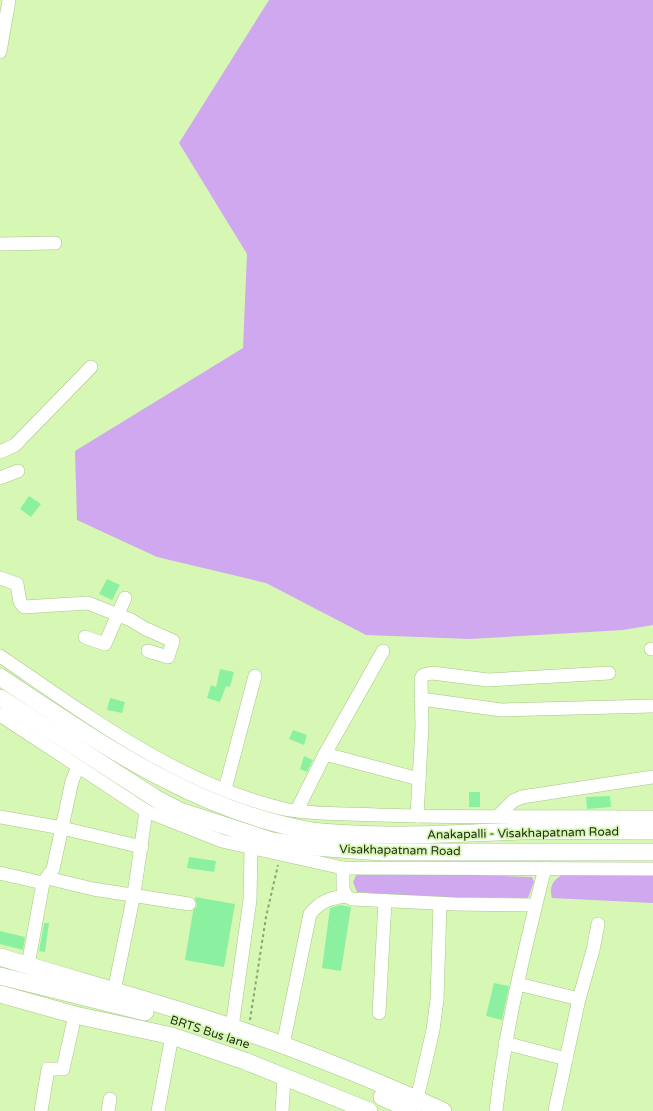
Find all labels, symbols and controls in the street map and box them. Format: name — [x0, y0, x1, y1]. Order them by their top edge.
street label: Anakapalli - Visakhapatnam Road — [427, 824, 619, 842]
street label: Visakhapatnam Road — [339, 842, 461, 858]
street label: BRTS Bus lane — [168, 1013, 252, 1052]

